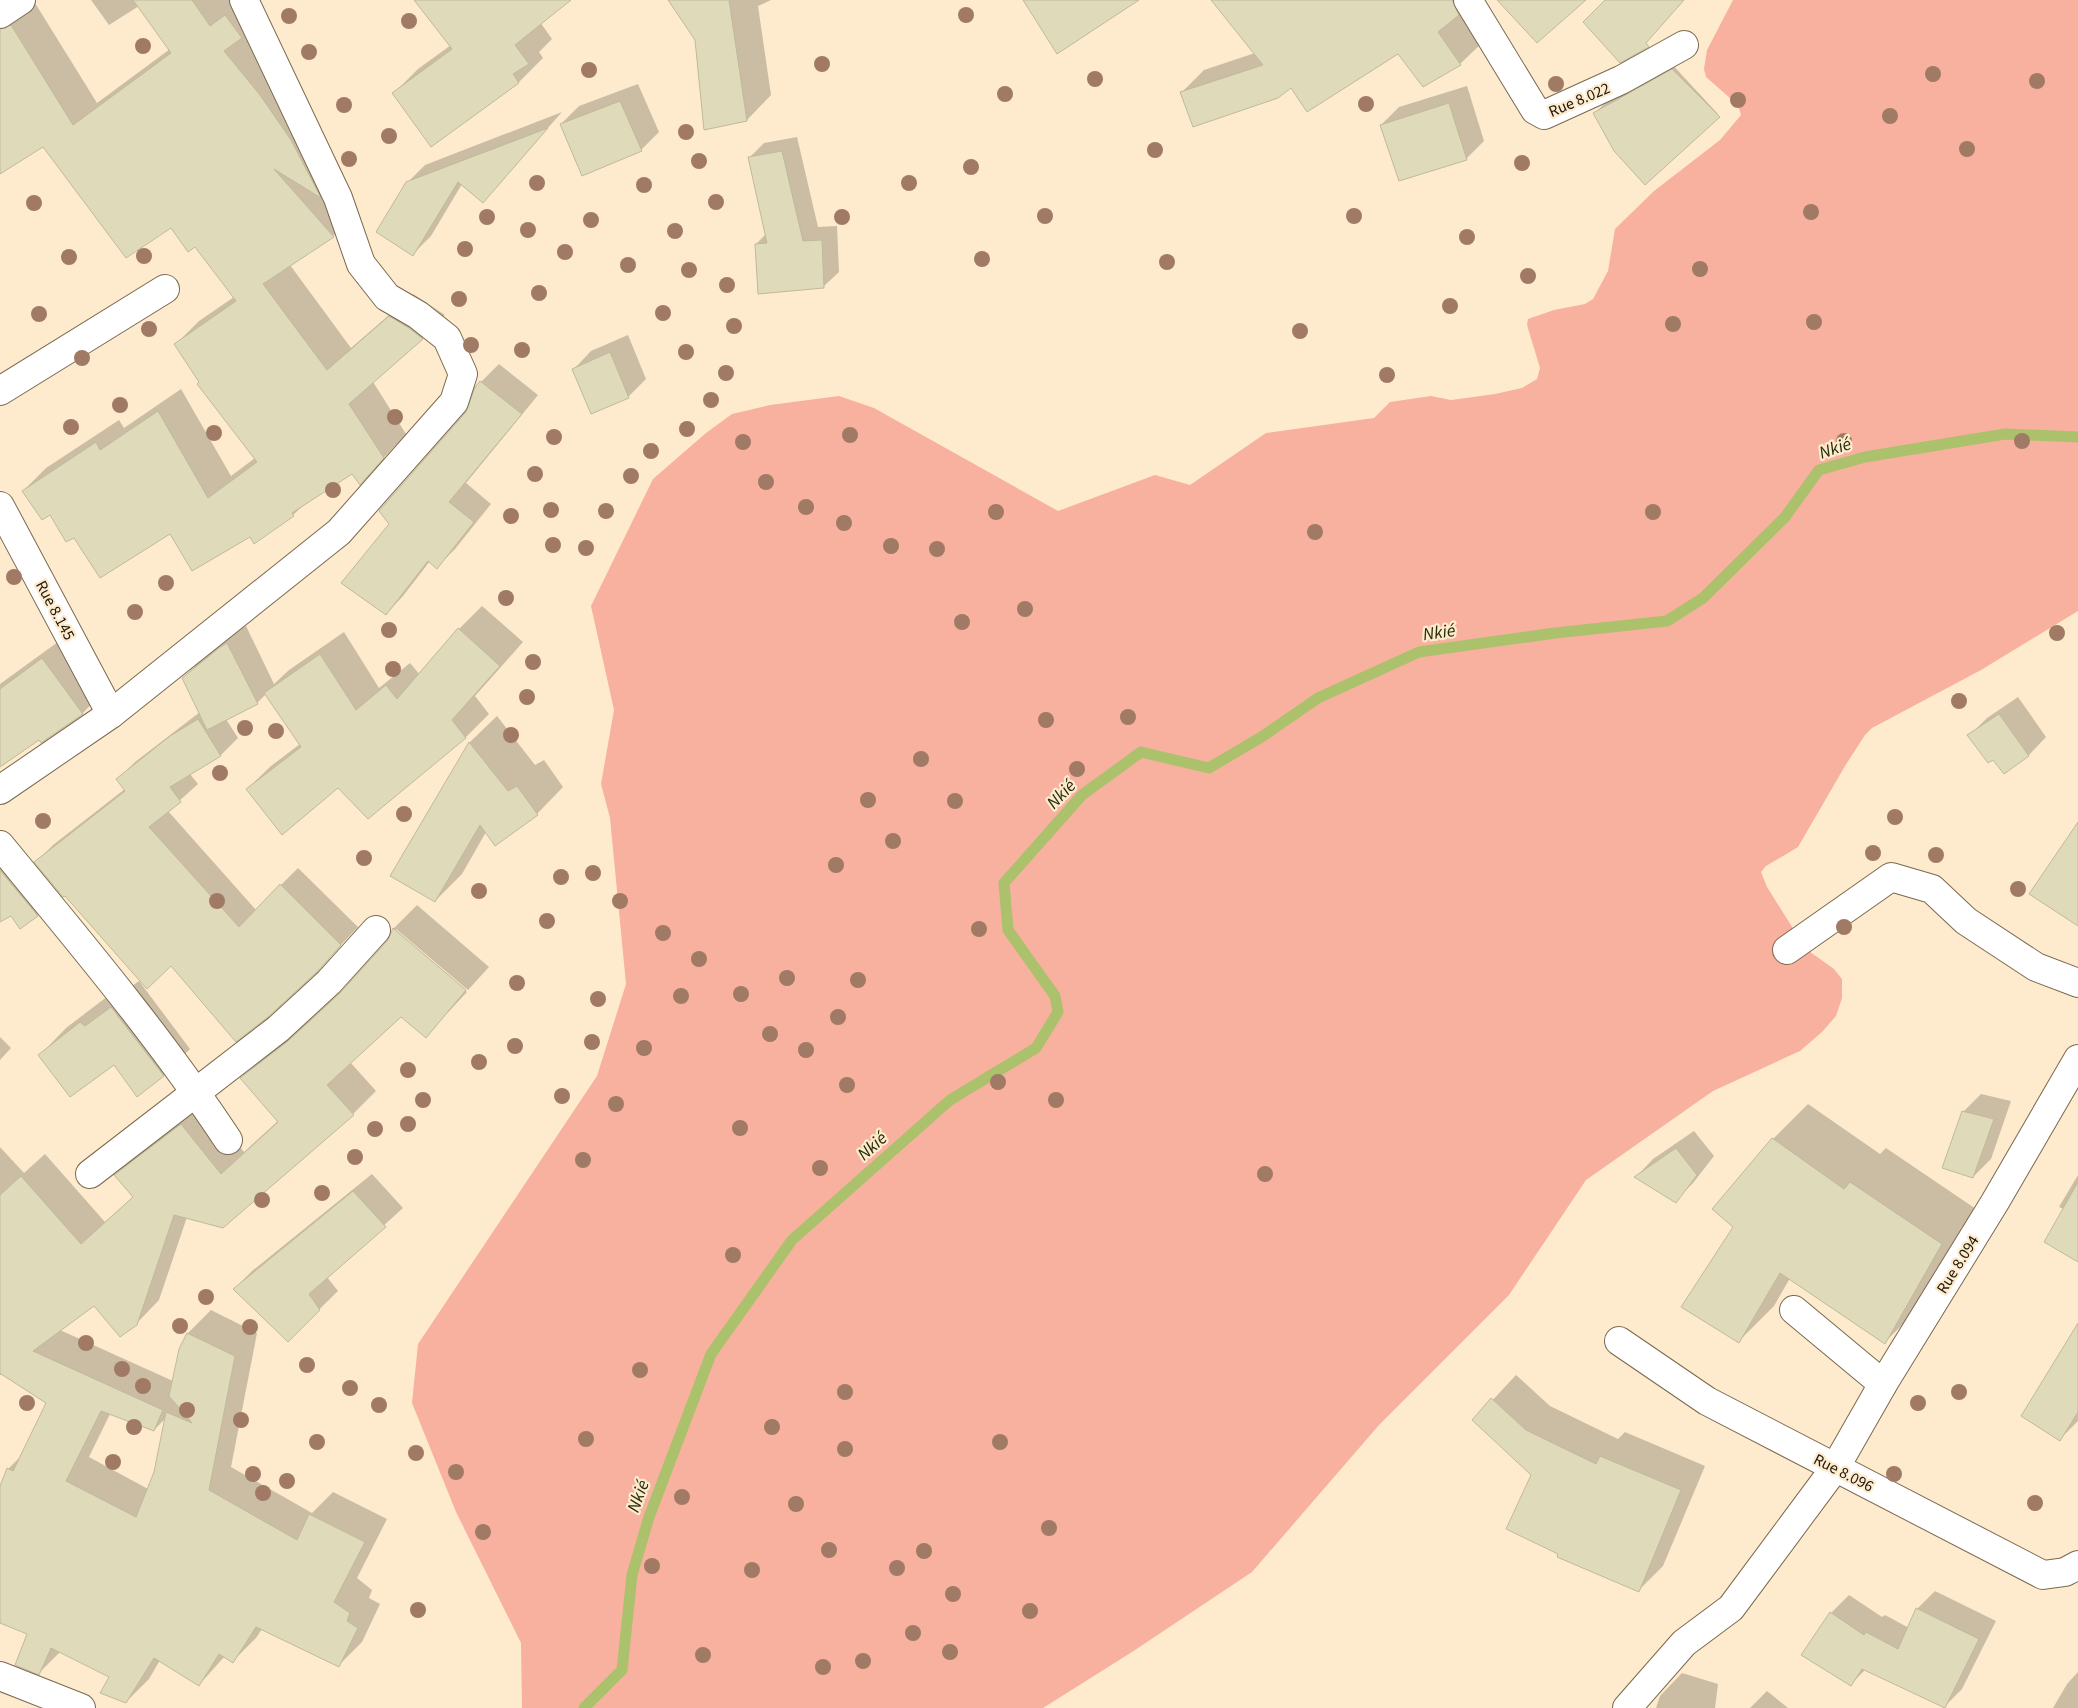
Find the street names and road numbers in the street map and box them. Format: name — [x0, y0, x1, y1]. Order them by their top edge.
street label: Rue 8.022 — [1545, 77, 1614, 123]
street label: Rue 8.145 — [30, 577, 80, 644]
street label: Rue 8.094 — [1931, 1231, 1984, 1298]
street label: Rue 8.096 — [1810, 1448, 1877, 1497]

